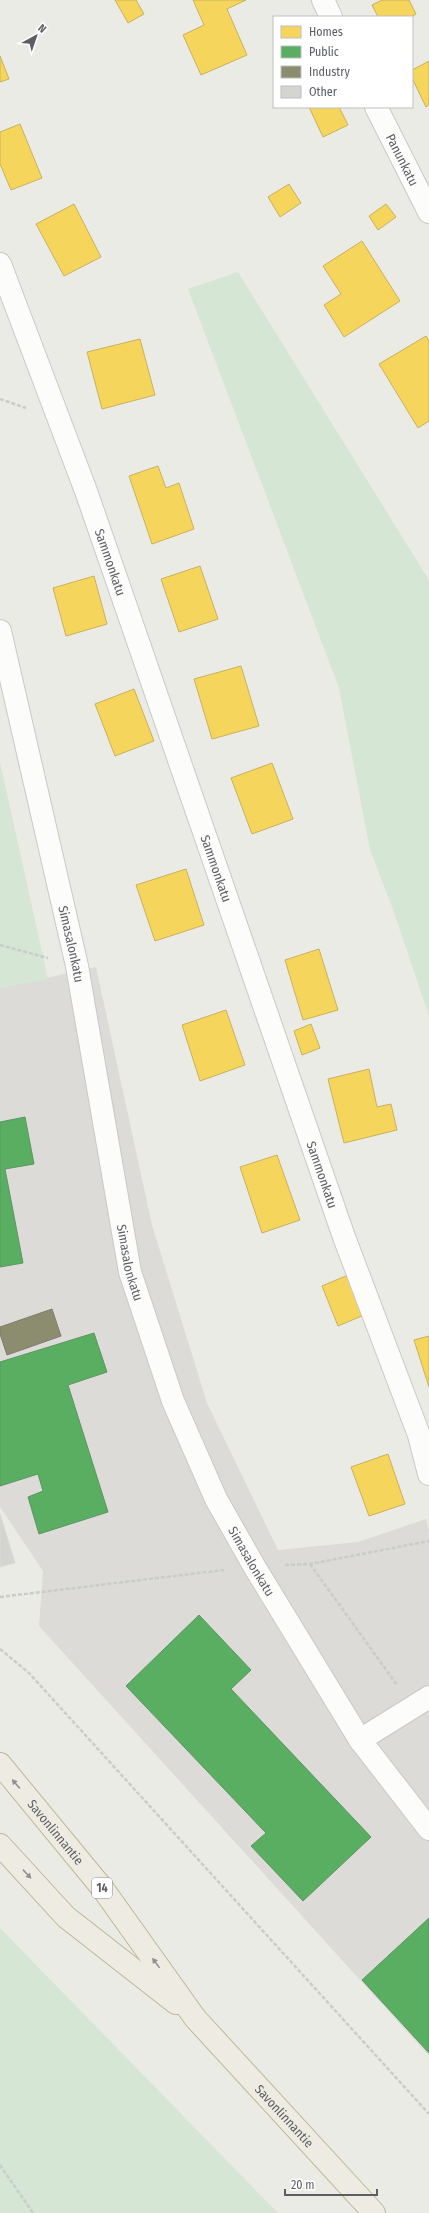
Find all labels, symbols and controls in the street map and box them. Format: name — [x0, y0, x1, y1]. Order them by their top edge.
north arrow — [16, 16, 56, 56]
legend — [273, 16, 413, 108]
text: N — [35, 22, 49, 36]
text: Homes — [309, 25, 343, 39]
text: Public — [309, 45, 339, 59]
text: Industry — [309, 65, 350, 79]
text: Other — [309, 85, 338, 99]
street label: Panunkatu — [383, 131, 422, 188]
street label: Sammonkatu — [92, 527, 129, 598]
street label: Sammonkatu — [198, 833, 235, 904]
street label: Simasalonkatu — [55, 904, 87, 983]
street label: Sammonkatu — [303, 1139, 340, 1210]
street label: Simasalonkatu — [114, 1223, 146, 1303]
street label: Simasalonkatu — [225, 1524, 278, 1599]
one-way arrow — [11, 1778, 20, 1789]
street label: Savonlinnantie — [24, 1797, 87, 1868]
one-way arrow — [22, 1869, 31, 1879]
road number: 14 — [92, 1878, 112, 1898]
one-way arrow — [152, 1958, 160, 1969]
street label: Savonlinnantie — [252, 2082, 317, 2150]
scale bar — [285, 2171, 377, 2197]
text: 20 m — [291, 2178, 315, 2192]

